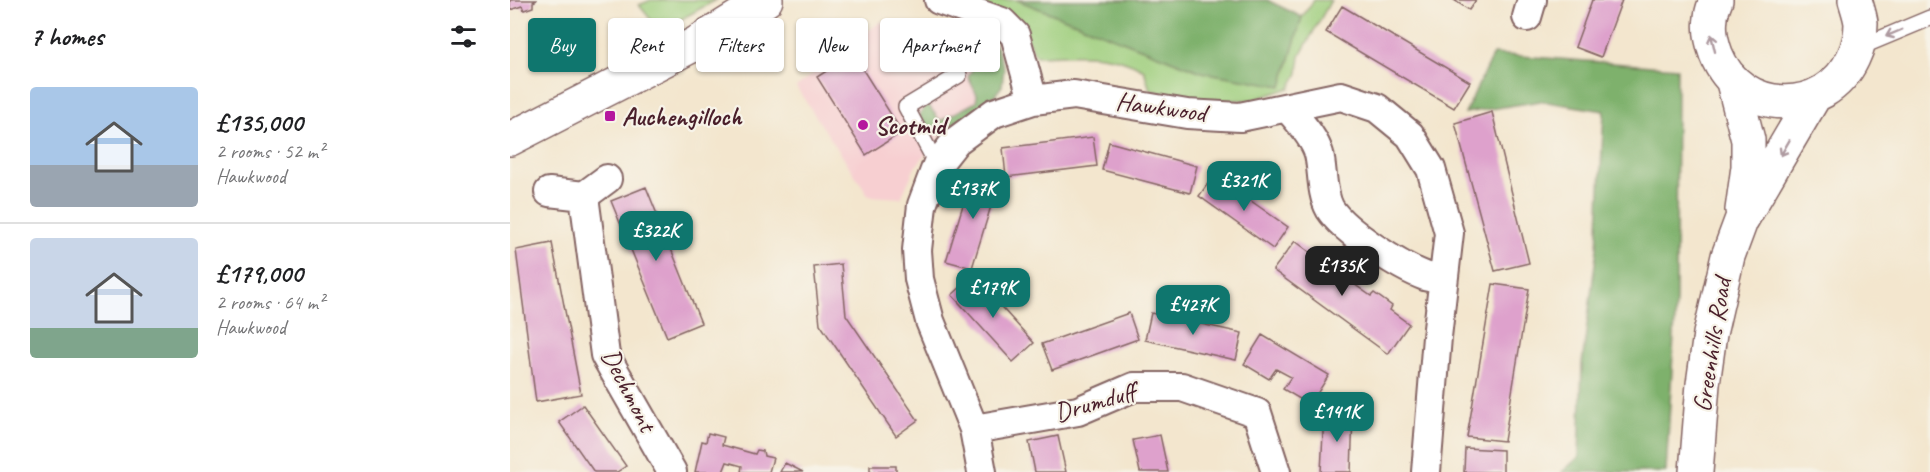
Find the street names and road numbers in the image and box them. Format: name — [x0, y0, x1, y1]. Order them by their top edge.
street label: Hawkwood — [1114, 84, 1212, 130]
street label: Greenhills Road — [1685, 272, 1739, 414]
street label: Dechmont — [594, 343, 665, 439]
street label: Drumduff — [1051, 373, 1144, 429]

